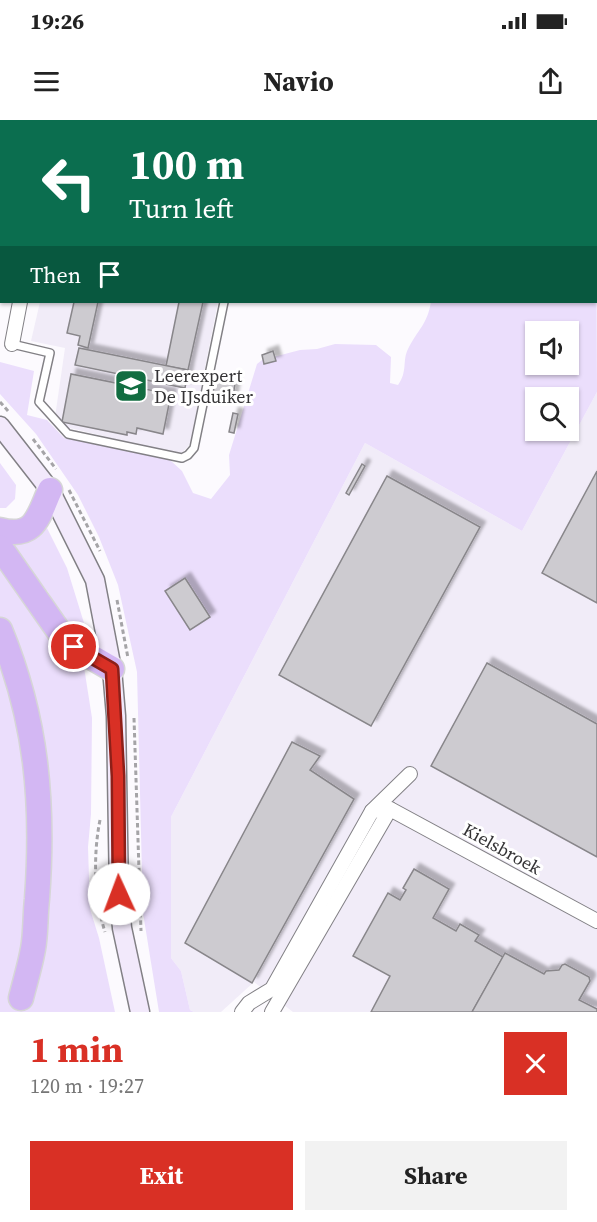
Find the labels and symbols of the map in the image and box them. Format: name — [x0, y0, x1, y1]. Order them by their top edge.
place label: Leerexpert De IJsduiker — [154, 363, 253, 409]
school or university icon: Leerexpert De IJsduiker — [113, 368, 149, 404]
pin — [48, 621, 99, 672]
street label: Kielsbroek — [459, 817, 546, 880]
position arrow — [87, 862, 151, 926]

